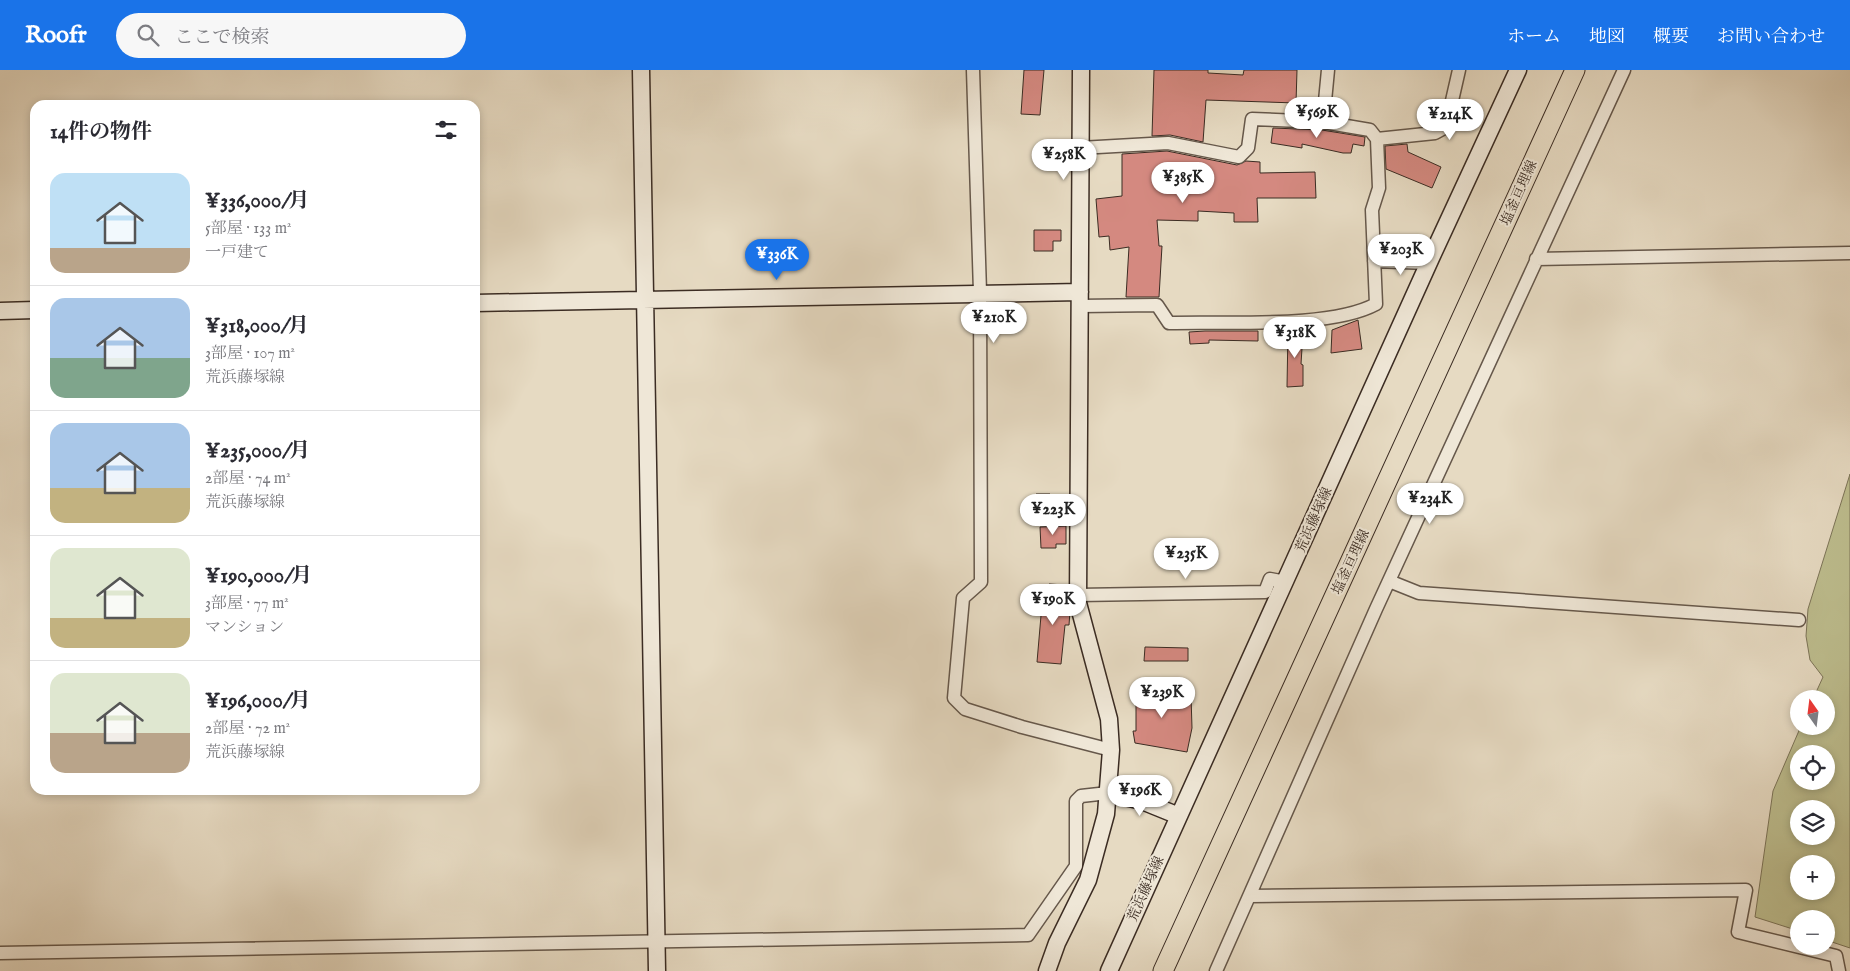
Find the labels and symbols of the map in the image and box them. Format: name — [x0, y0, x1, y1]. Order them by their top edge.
pin: ¥569K — [1282, 97, 1352, 139]
pin: ¥214K — [1415, 98, 1485, 141]
pin: ¥258K — [1029, 138, 1099, 181]
street label: 塩釜亘理線 — [1497, 157, 1541, 229]
pin: ¥385K — [1148, 162, 1218, 204]
pin: ¥203K — [1366, 234, 1436, 276]
pin: ¥336K — [742, 238, 812, 281]
pin: ¥210K — [959, 302, 1029, 344]
pin: ¥318K — [1260, 316, 1330, 359]
pin: ¥234K — [1395, 482, 1465, 525]
street label: 荒浜藤塚線 — [1292, 484, 1336, 556]
pin: ¥223K — [1018, 494, 1088, 536]
street label: 塩釜亘理線 — [1328, 526, 1374, 598]
pin: ¥235K — [1151, 538, 1221, 580]
pin: ¥190K — [1018, 584, 1088, 626]
pin: ¥239K — [1127, 676, 1197, 719]
north arrow — [1790, 690, 1835, 735]
pin: ¥196K — [1105, 774, 1175, 817]
street label: 荒浜藤塚線 — [1124, 853, 1168, 925]

